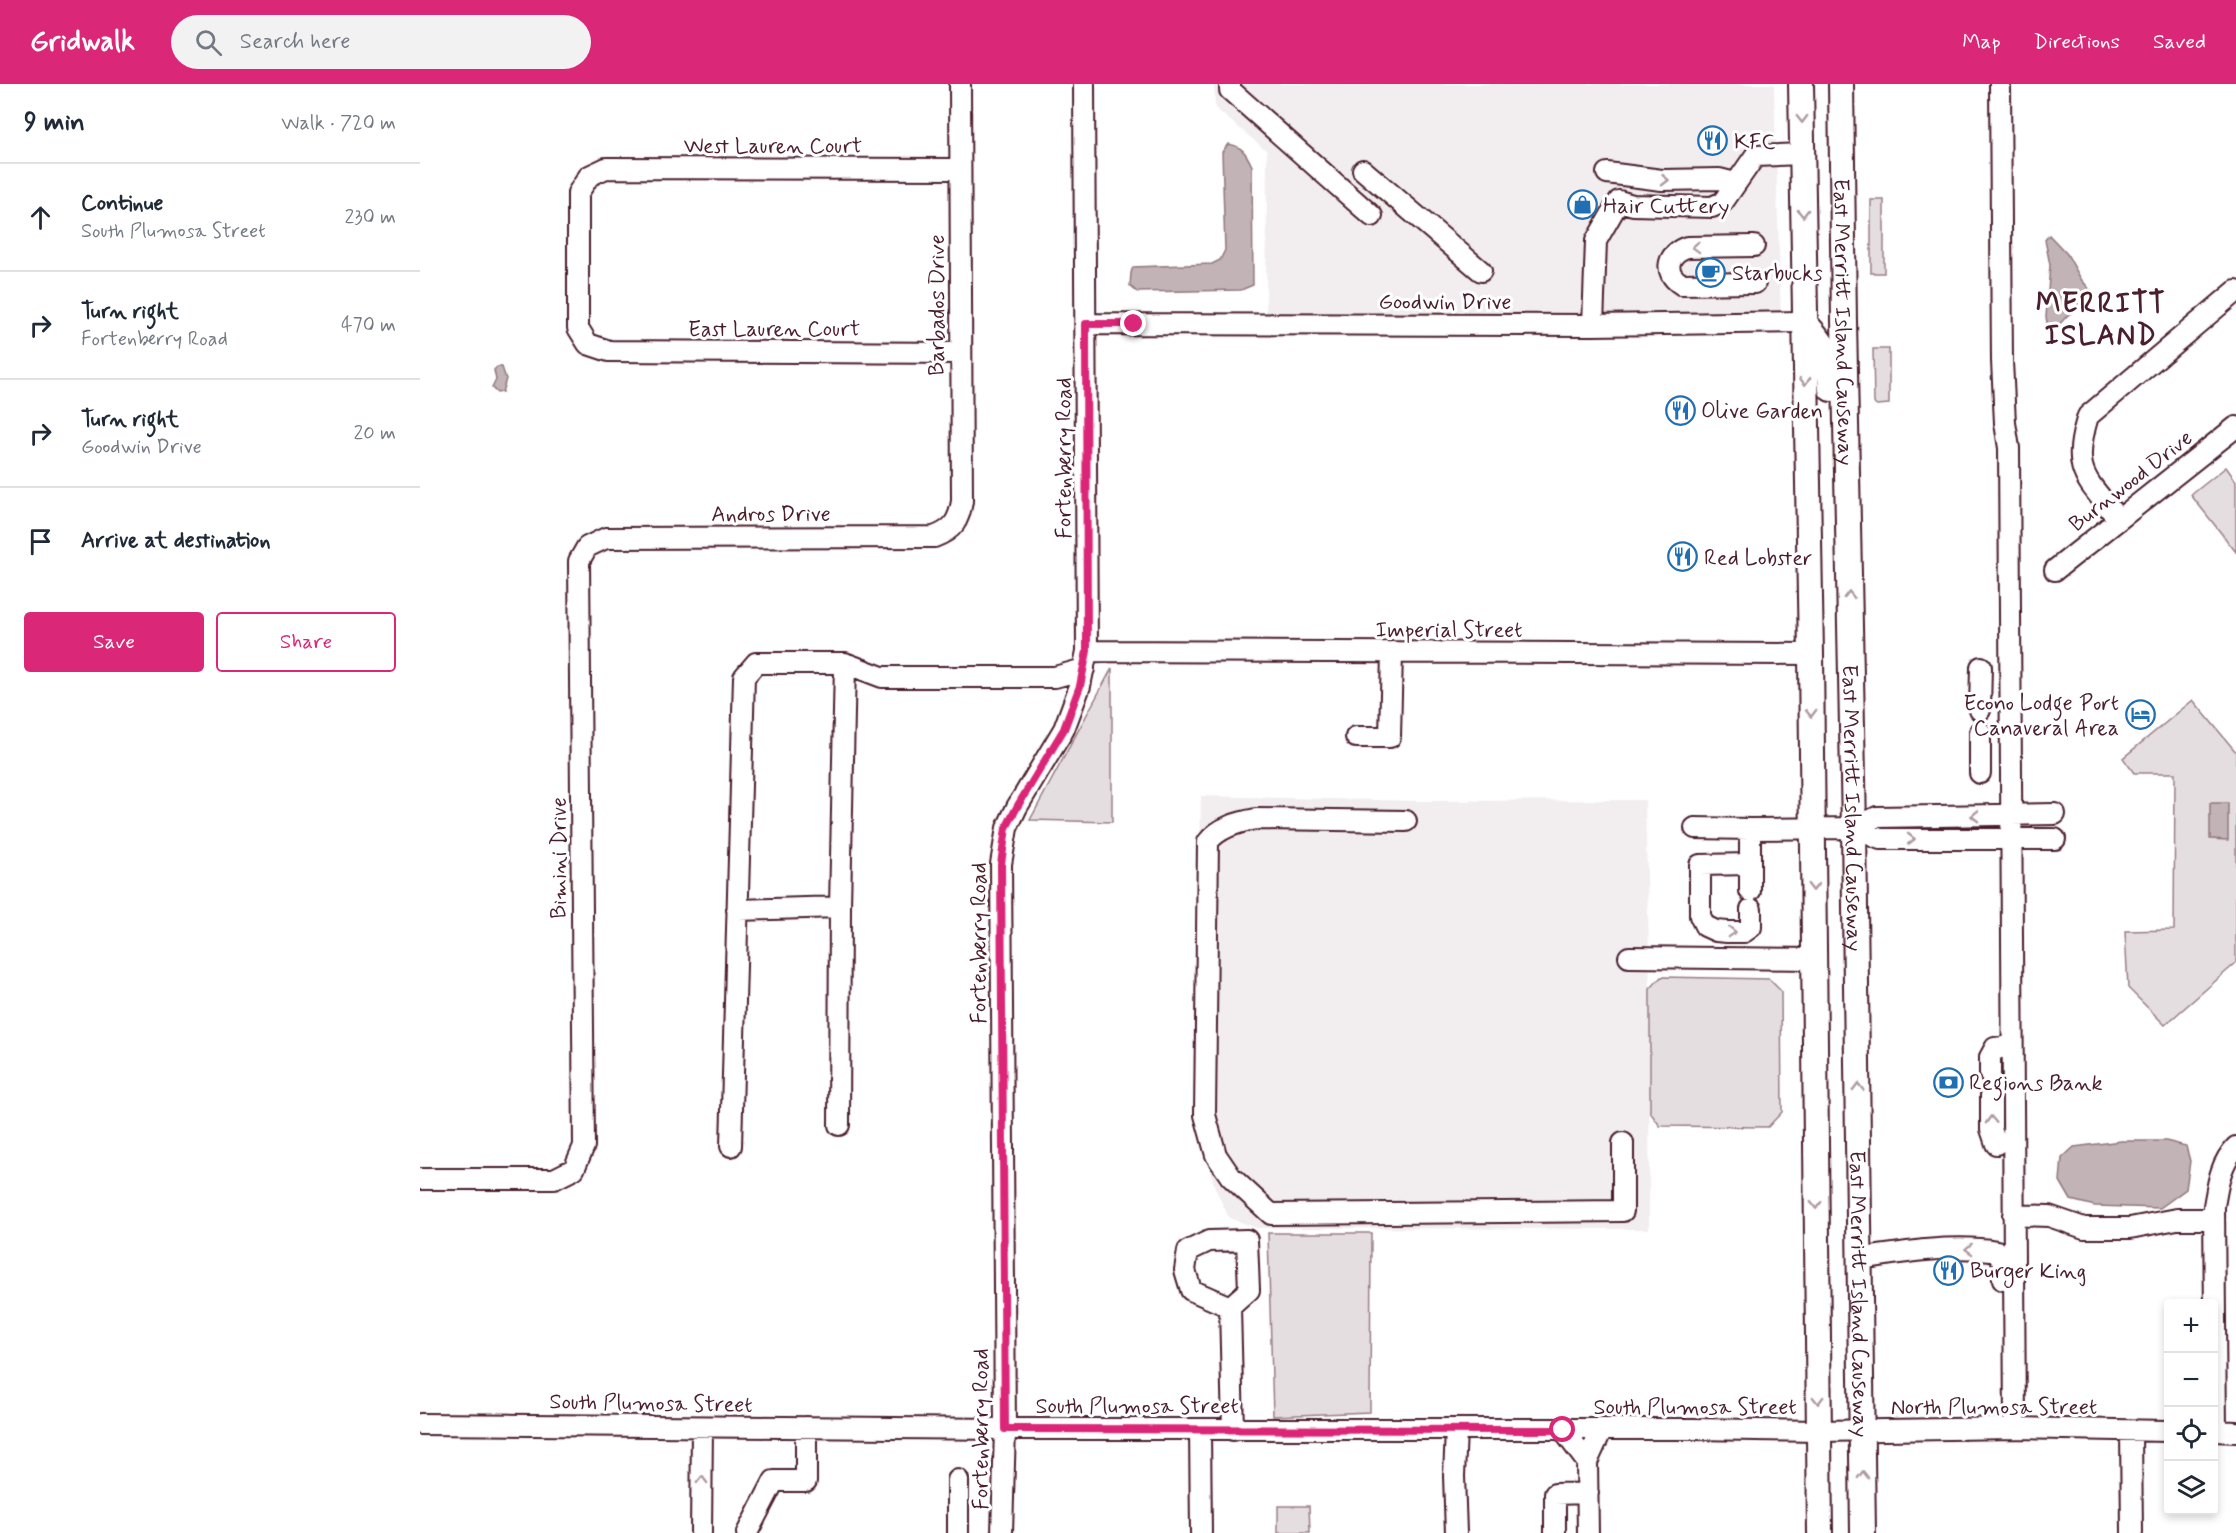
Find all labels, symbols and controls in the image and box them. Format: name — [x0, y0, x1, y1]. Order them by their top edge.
search box — [171, 15, 591, 69]
text: Gridwalk — [30, 24, 135, 61]
icon: search — [192, 26, 225, 59]
text: Search here — [240, 28, 351, 56]
text: Map — [1962, 28, 2001, 56]
text: Directions — [2034, 28, 2120, 56]
text: Saved — [2153, 28, 2206, 56]
text: 9 min — [24, 106, 85, 140]
text: Walk · 720 m — [281, 110, 396, 137]
one-way arrow — [1796, 115, 1808, 124]
restaurant icon: KFC — [1697, 125, 1729, 157]
place label: KFC — [1734, 129, 1776, 157]
street label: West Lauren Court — [684, 133, 862, 161]
one-way arrow — [1661, 174, 1670, 186]
street label: East Merritt Island Causeway — [1826, 178, 1859, 466]
shop icon: Hair Cuttery — [1566, 189, 1598, 221]
text: Continue — [81, 190, 163, 218]
place label: Hair Cuttery — [1603, 193, 1729, 221]
icon: ahead — [24, 201, 57, 234]
text: 230 m — [344, 204, 396, 231]
one-way arrow — [1797, 208, 1809, 217]
text: South Plumosa Street — [81, 218, 266, 245]
street label: Barbados Drive — [924, 234, 952, 376]
one-way arrow — [1691, 241, 1700, 254]
cafe icon: Starbucks — [1695, 256, 1727, 288]
place label: Starbucks — [1732, 260, 1823, 288]
district label: MERRITT ISLAND — [2036, 286, 2166, 355]
street label: Goodwin Drive — [1379, 289, 1511, 317]
text: Turn right — [81, 298, 179, 326]
icon: right — [24, 309, 57, 342]
route end — [1120, 310, 1146, 336]
text: 470 m — [341, 312, 396, 339]
street label: East Lauren Court — [688, 316, 860, 344]
text: Fortenberry Road — [81, 326, 228, 353]
one-way arrow — [1799, 376, 1812, 385]
street label: Fortenberry Road — [1051, 377, 1079, 539]
restaurant icon: Olive Garden — [1664, 394, 1696, 426]
place label: Olive Garden — [1701, 398, 1823, 426]
text: Turn right — [81, 406, 179, 434]
icon: right — [24, 417, 57, 450]
text: 20 m — [353, 420, 396, 447]
street label: Burnwood Drive — [2064, 424, 2199, 539]
text: Goodwin Drive — [81, 434, 202, 461]
street label: Andros Drive — [711, 501, 831, 529]
icon: arrive — [24, 525, 57, 558]
text: Arrive at destination — [81, 527, 271, 555]
restaurant icon: Red Lobster — [1667, 541, 1699, 573]
place label: Red Lobster — [1704, 545, 1812, 573]
one-way arrow — [1843, 590, 1855, 599]
button: Save — [24, 612, 204, 672]
button: Share — [216, 612, 396, 672]
street label: Imperial Street — [1376, 617, 1522, 645]
street label: East Merritt Island Causeway — [1835, 664, 1868, 952]
place label: Econo Lodge Port Canaveral Area — [1964, 690, 2119, 743]
hotel icon: Econo Lodge Port Canaveral Area — [2124, 699, 2156, 731]
one-way arrow — [1805, 708, 1818, 717]
street label: Bimini Drive — [546, 797, 574, 919]
one-way arrow — [1971, 810, 1980, 822]
one-way arrow — [1906, 833, 1915, 845]
street label: Fortenberry Road — [966, 862, 994, 1024]
one-way arrow — [1807, 882, 1819, 891]
one-way arrow — [1727, 925, 1736, 938]
bank icon: Regions Bank — [1932, 1066, 1964, 1098]
place label: Regions Bank — [1969, 1070, 2103, 1101]
one-way arrow — [1852, 1083, 1864, 1092]
one-way arrow — [1985, 1115, 1997, 1124]
street label: East Merritt Island Causeway — [1842, 1150, 1874, 1438]
one-way arrow — [1810, 1200, 1822, 1209]
one-way arrow — [1965, 1243, 1974, 1256]
restaurant icon: Burger King — [1933, 1254, 1965, 1286]
place label: Burger King — [1970, 1258, 2086, 1289]
map controls — [2164, 1299, 2218, 1515]
button: + — [2164, 1299, 2218, 1353]
street label: Fortenberry Road — [968, 1348, 996, 1510]
button: − — [2164, 1353, 2218, 1407]
street label: South Plumosa Street — [549, 1388, 753, 1420]
street label: South Plumosa Street — [1035, 1393, 1239, 1421]
street label: South Plumosa Street — [1593, 1394, 1797, 1422]
street label: North Plumosa Street — [1891, 1394, 2097, 1422]
one-way arrow — [1812, 1395, 1824, 1404]
button: locate — [2164, 1407, 2218, 1461]
route start — [1549, 1416, 1575, 1442]
button: layers — [2164, 1461, 2218, 1515]
one-way arrow — [1857, 1470, 1869, 1479]
one-way arrow — [695, 1476, 708, 1485]

